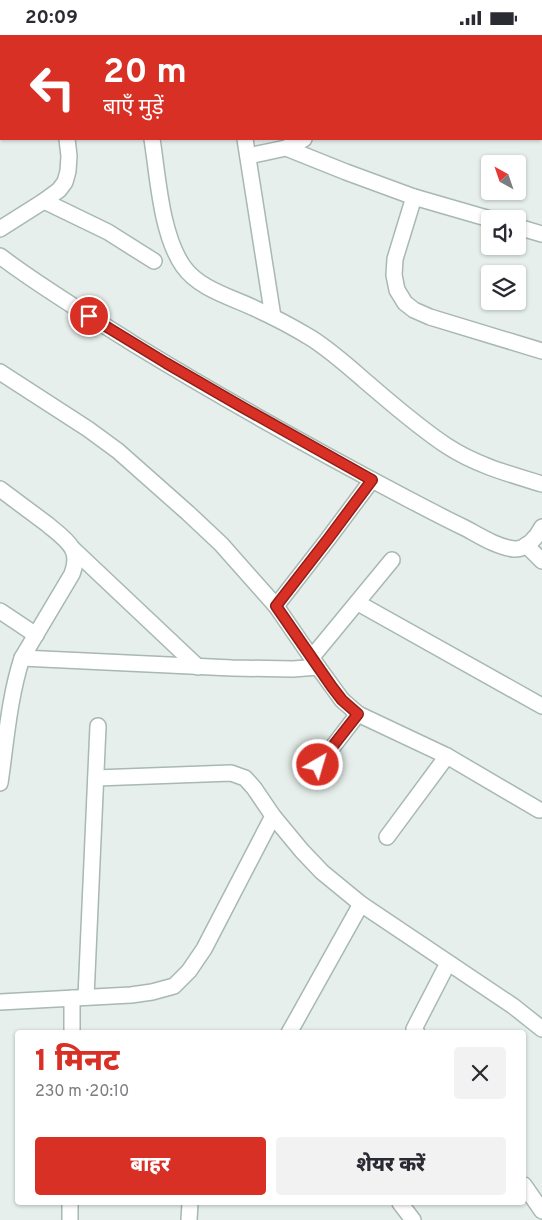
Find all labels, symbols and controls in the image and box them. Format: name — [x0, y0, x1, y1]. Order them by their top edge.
text: 20:09 — [25, 6, 78, 30]
text: 20 m — [103, 51, 187, 95]
icon: left — [20, 55, 85, 120]
text: बाएँ मुड़ें — [103, 95, 164, 122]
north arrow — [481, 155, 526, 200]
map controls — [481, 155, 526, 310]
button: sound — [481, 210, 526, 255]
button: layers — [481, 265, 526, 310]
pin — [68, 295, 110, 337]
icon: arrive — [75, 302, 103, 330]
position arrow — [291, 738, 343, 790]
text: 1 मिनट — [35, 1044, 120, 1081]
button: close — [454, 1047, 506, 1099]
text: 230 m · 20:10 — [35, 1082, 129, 1102]
button: बाहर — [35, 1137, 266, 1195]
button: शेयर करें — [276, 1137, 506, 1195]

